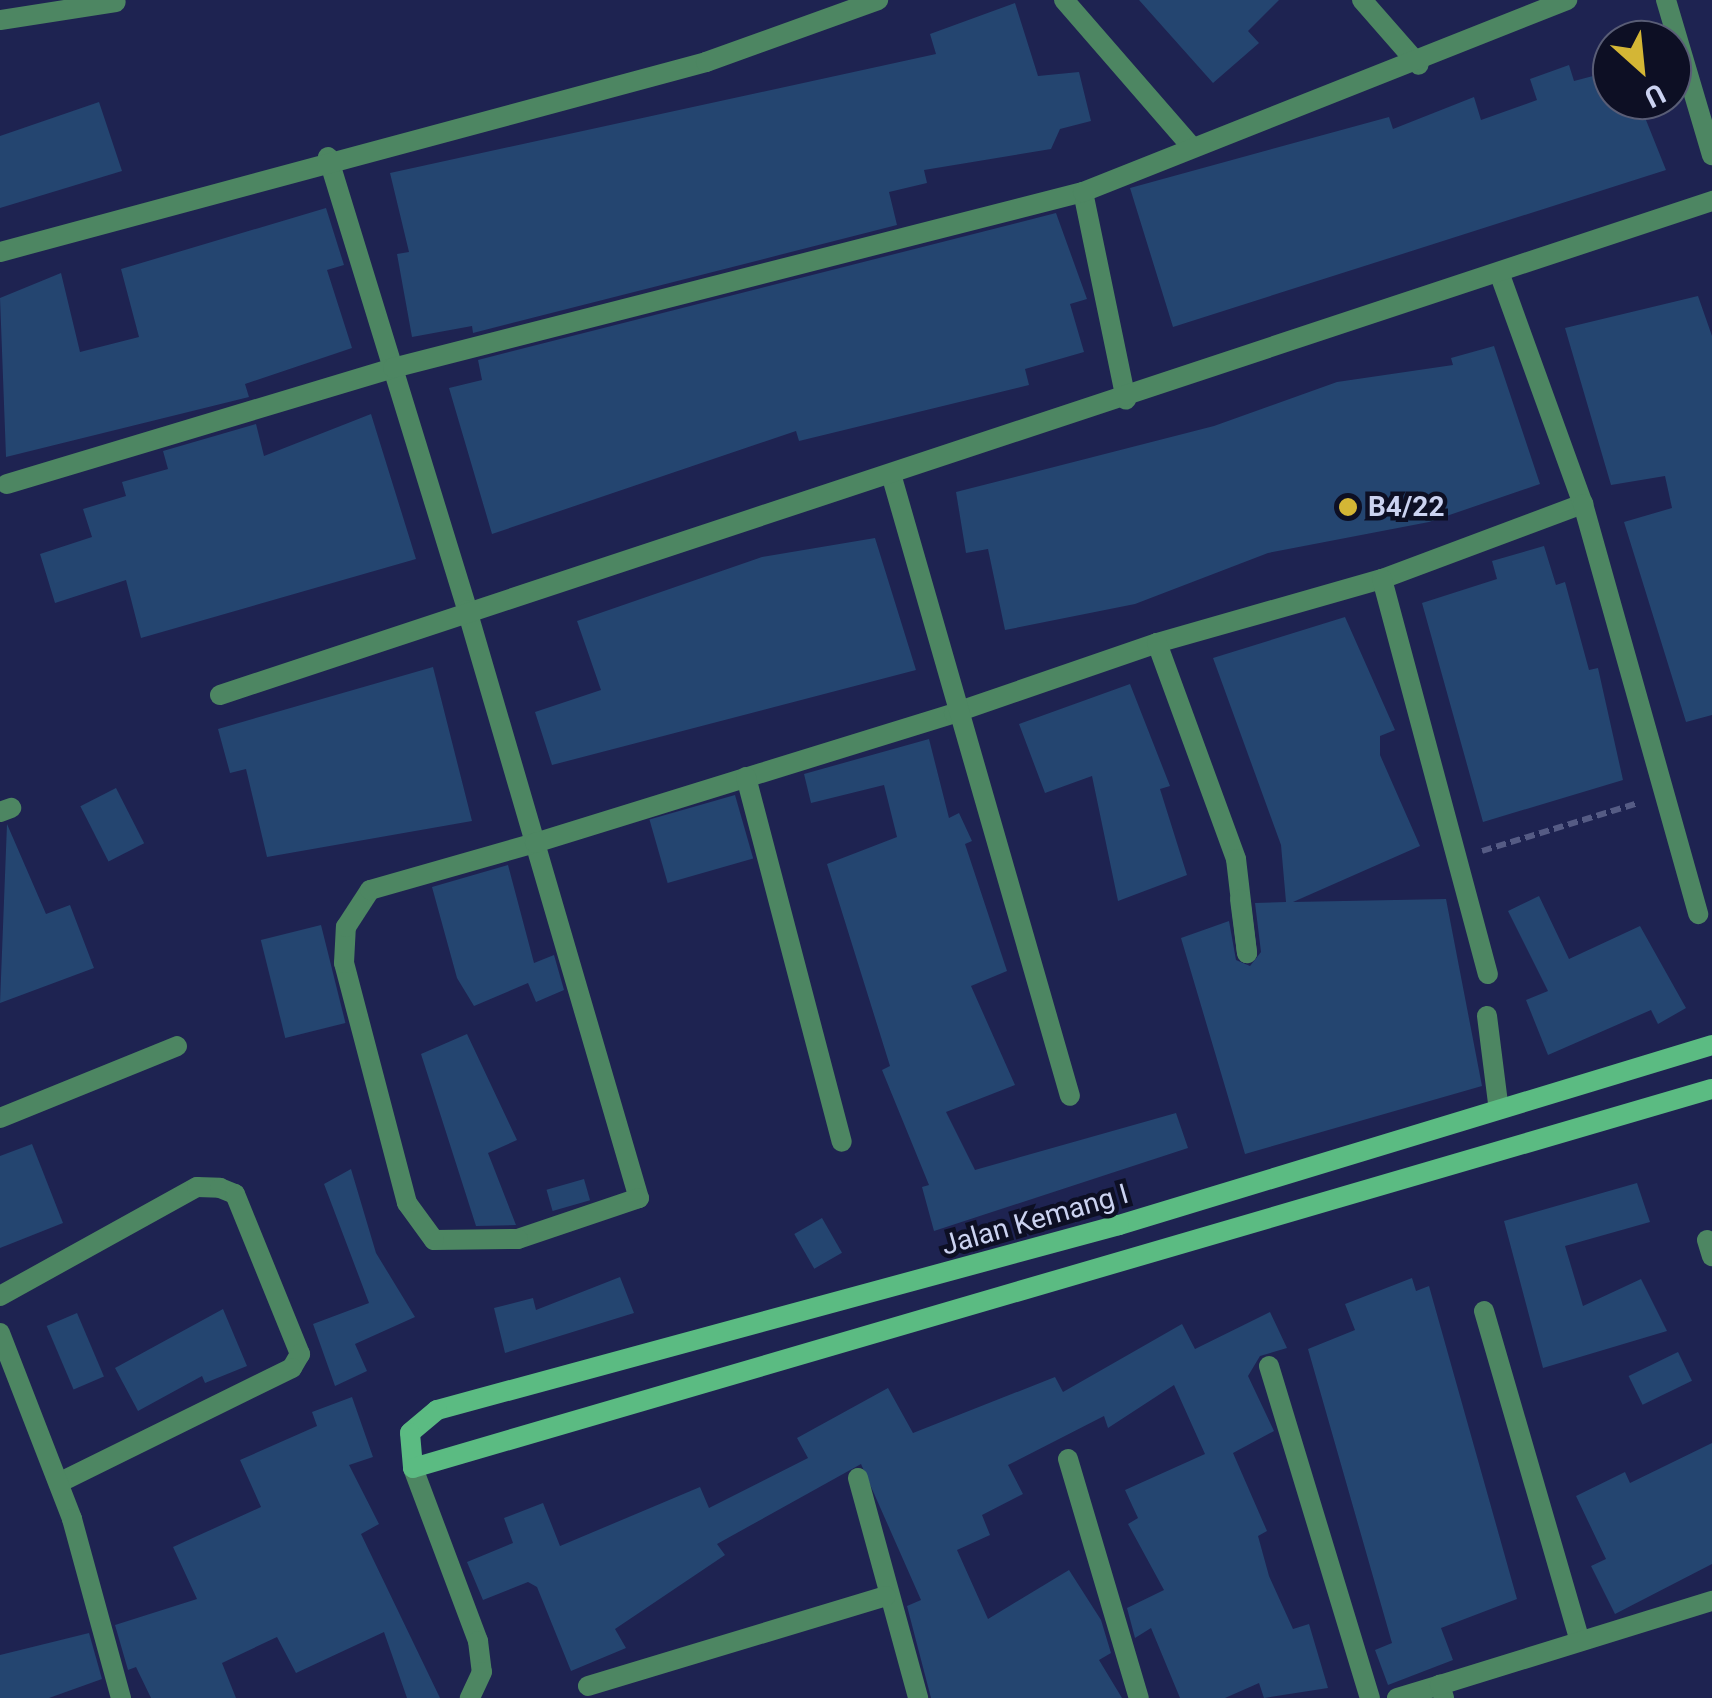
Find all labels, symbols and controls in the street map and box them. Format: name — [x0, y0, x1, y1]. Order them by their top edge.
north arrow — [1592, 20, 1692, 120]
text: U — [1639, 76, 1671, 114]
place label: B4/22 — [1368, 490, 1444, 524]
marker: B4/22 — [1337, 496, 1359, 518]
street label: Jalan Kemang I — [938, 1177, 1132, 1263]

